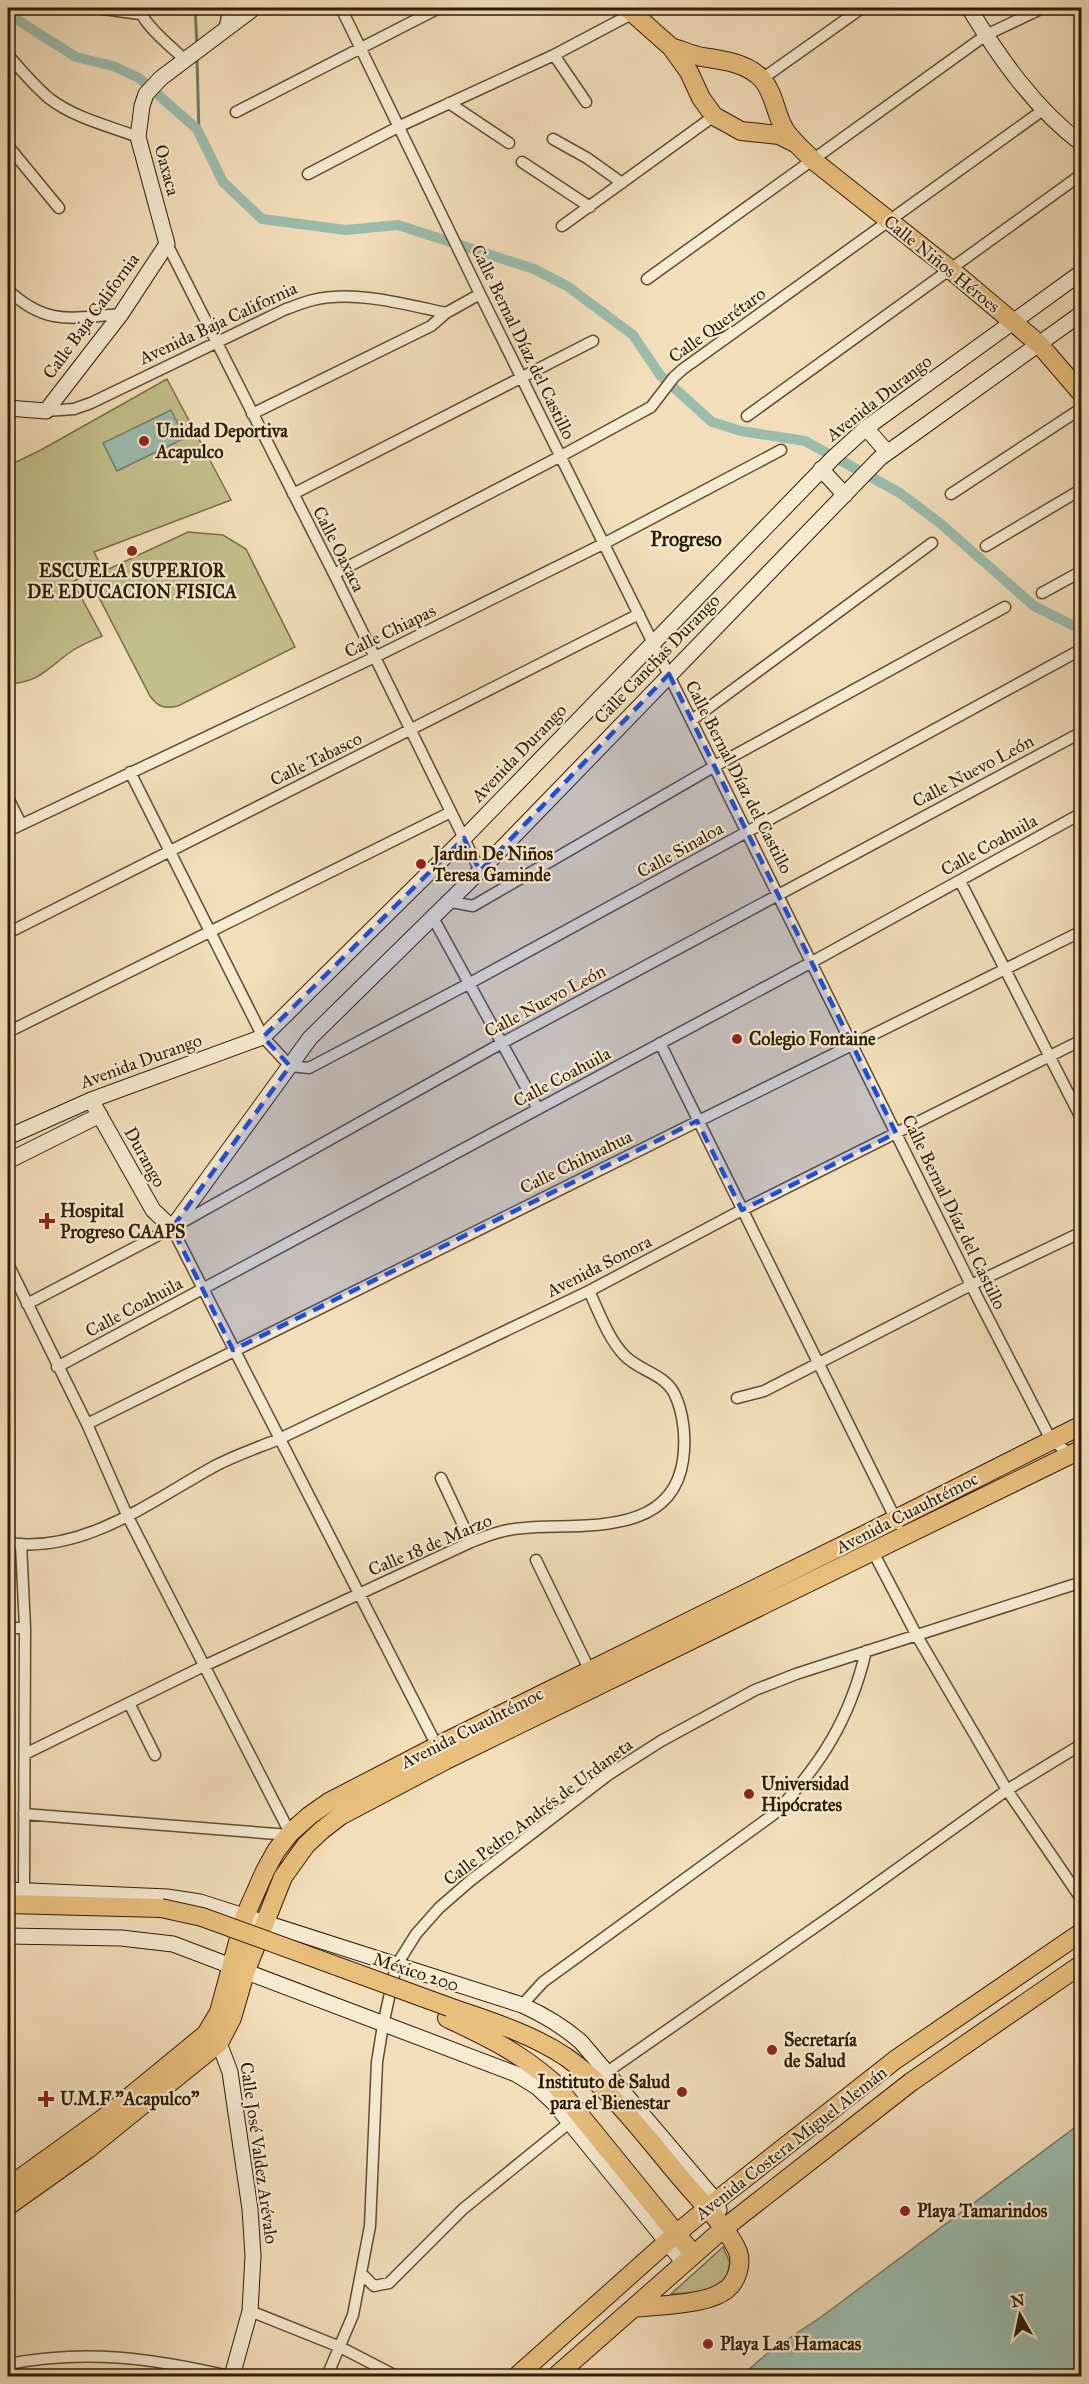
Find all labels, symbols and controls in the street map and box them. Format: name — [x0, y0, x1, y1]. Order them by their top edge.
street label: Oaxaca — [150, 142, 184, 198]
street label: Calle Niños Héroes — [879, 210, 1005, 318]
street label: Calle Bernal Díaz del Castillo — [466, 241, 580, 443]
street label: Calle Baja California — [38, 249, 144, 383]
street label: Avenida Baja California — [135, 277, 301, 370]
street label: Calle Querétaro — [664, 282, 770, 368]
street label: Avenida Durango — [821, 350, 937, 447]
place label: Unidad Deportiva Acapulco — [155, 420, 288, 464]
marker: Unidad Deportiva Acapulco — [137, 434, 151, 448]
street label: Calle Oaxaca — [308, 503, 370, 596]
district label: Progreso — [650, 527, 722, 552]
marker: ESCUELA SUPERIOR DE EDUCACION FISICA — [125, 544, 139, 558]
place label: ESCUELA SUPERIOR DE EDUCACION FISICA — [27, 560, 238, 603]
street label: Calle Canchas Durango — [589, 590, 725, 729]
street label: Calle Chiapas — [341, 599, 439, 663]
street label: Calle Bernal Díaz del Castillo — [681, 677, 797, 877]
street label: Avenida Durango — [466, 699, 572, 808]
street label: Calle Tabasco — [266, 727, 366, 791]
street label: Calle Nuevo León — [909, 730, 1038, 812]
street label: Calle Coahuila — [937, 809, 1041, 881]
street label: Calle Sinaloa — [633, 817, 727, 883]
place label: Jardin De Niños Teresa Gaminde — [431, 843, 553, 886]
marker: Jardin De Niños Teresa Gaminde — [414, 857, 428, 871]
street label: Calle Nuevo León — [481, 960, 610, 1042]
place label: Colegio Fontaine — [749, 1028, 876, 1051]
street label: Avenida Durango — [76, 1029, 205, 1094]
marker: Colegio Fontaine — [730, 1032, 744, 1046]
street label: Calle Coahuila — [510, 1042, 615, 1112]
street label: Calle Bernal Díaz del Castillo — [897, 1111, 1011, 1313]
street label: Durango — [119, 1123, 170, 1191]
street label: Calle Chihuahua — [516, 1125, 636, 1199]
place label: Hospital Progreso CAAPS — [60, 1200, 185, 1244]
marker: Hospital Progreso CAAPS — [38, 1212, 56, 1230]
street label: Avenida Sonora — [542, 1230, 656, 1302]
street label: Calle Coahuila — [82, 1272, 187, 1342]
street label: Avenida Cuauhtémoc — [831, 1467, 982, 1559]
street label: Calle 18 de Marzo — [365, 1509, 495, 1581]
street label: Avenida Cuauhtémoc — [396, 1682, 547, 1774]
street label: Calle Pedro Andrés de Urdaneta — [439, 1733, 637, 1890]
place label: Universidad Hipócrates — [761, 1773, 850, 1817]
marker: Universidad Hipócrates — [742, 1787, 756, 1801]
street label: México 200 — [370, 1948, 462, 1996]
place label: Secretaría de Salud — [784, 2029, 857, 2072]
marker: Secretaría de Salud — [765, 2043, 779, 2057]
street label: Calle José Valdez Arévalo — [234, 2061, 283, 2246]
street label: Avenida Costera Miguel Alemán — [690, 2061, 892, 2226]
place label: Instituto de Salud para el Bienestar — [538, 2071, 671, 2115]
marker: Instituto de Salud para el Bienestar — [675, 2085, 689, 2099]
place label: U.M.F "Acapulco" — [60, 2088, 200, 2111]
marker: U.M.F "Acapulco" — [37, 2090, 55, 2108]
place label: Playa Tamarindos — [917, 2200, 1048, 2223]
marker: Playa Tamarindos — [898, 2204, 912, 2218]
north arrow — [990, 2285, 1050, 2345]
text: N — [1010, 2290, 1026, 2311]
place label: Playa Las Hamacas — [720, 2333, 862, 2356]
marker: Playa Las Hamacas — [701, 2337, 715, 2351]

